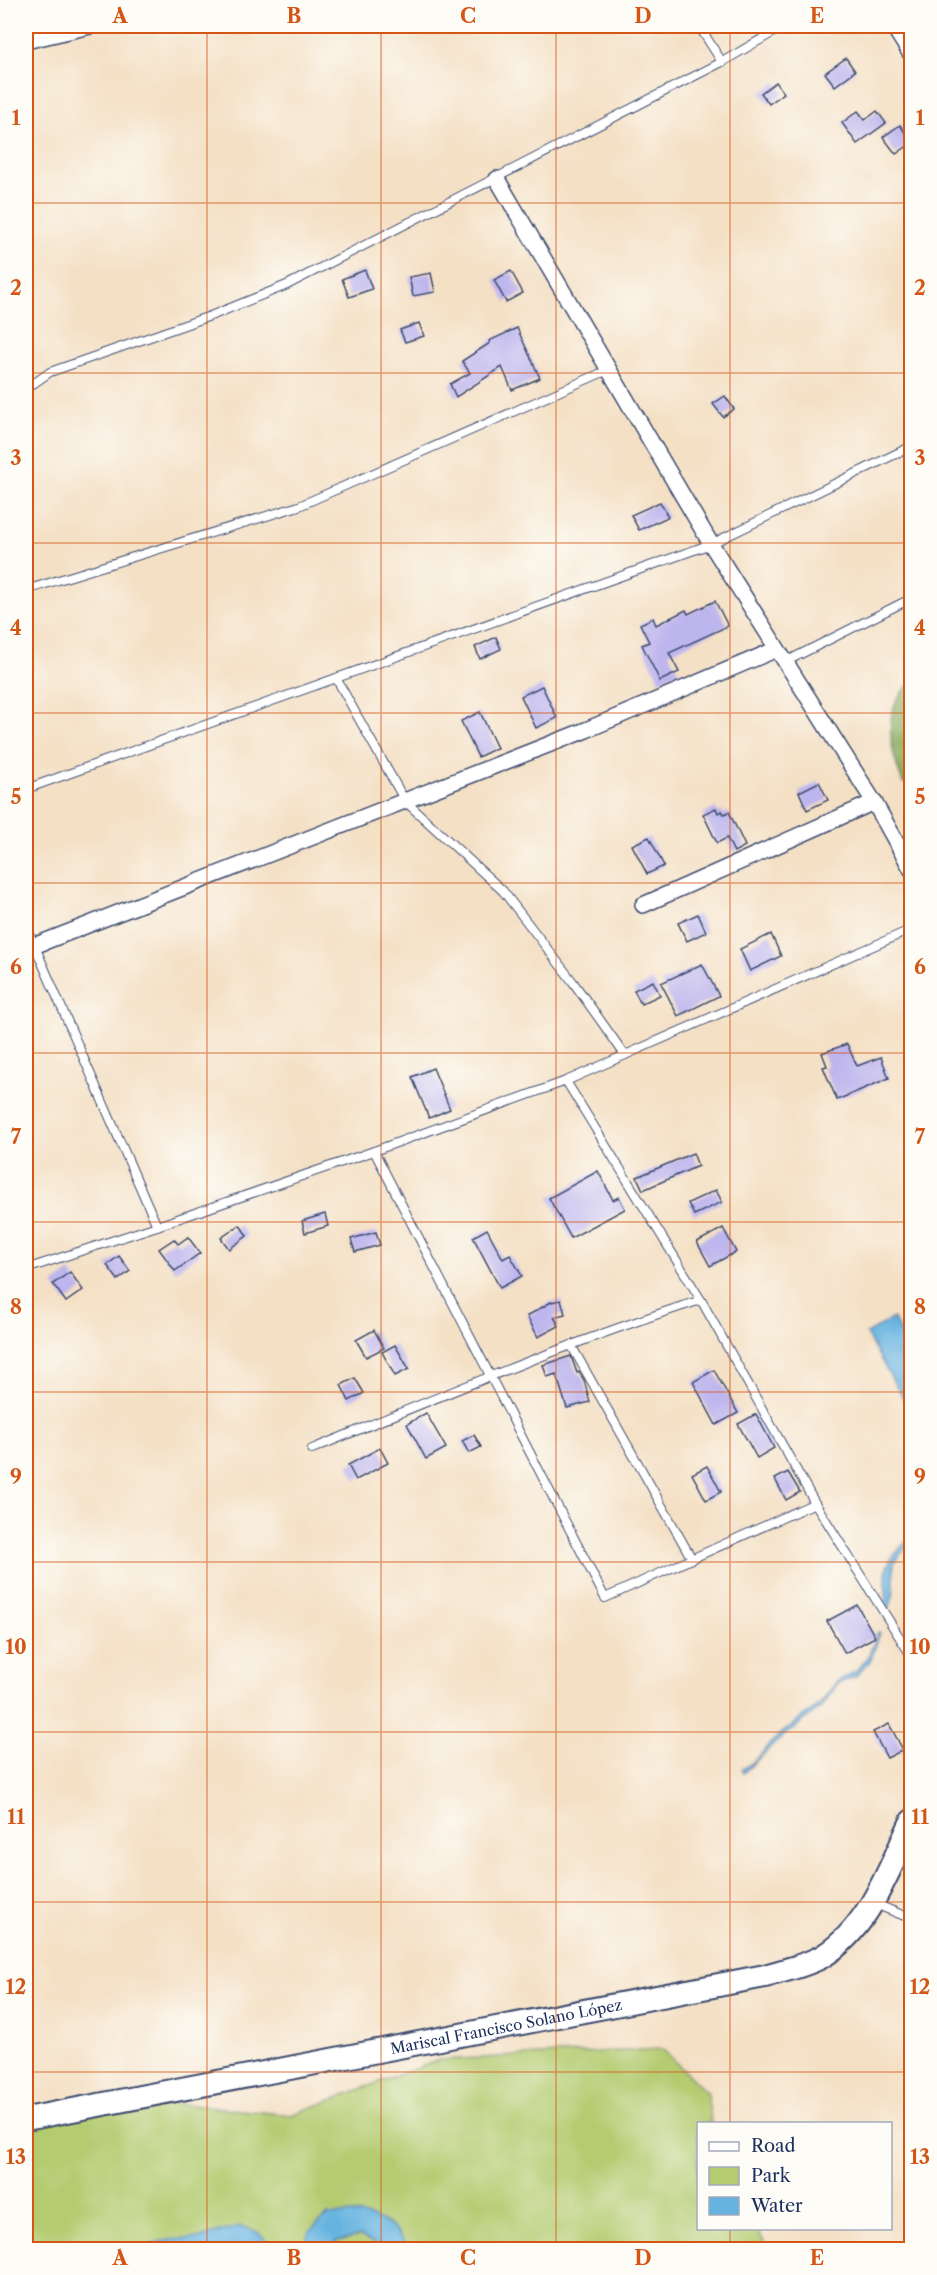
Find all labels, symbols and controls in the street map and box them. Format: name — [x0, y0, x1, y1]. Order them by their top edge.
text: A — [111, 4, 128, 28]
text: B — [287, 4, 302, 28]
text: C — [460, 4, 476, 28]
text: D — [634, 4, 652, 28]
text: E — [810, 4, 824, 28]
text: 1 — [12, 106, 21, 130]
text: 1 — [916, 106, 925, 130]
text: 2 — [10, 276, 22, 300]
text: 2 — [914, 276, 926, 300]
text: 3 — [10, 446, 22, 470]
text: 3 — [914, 446, 926, 470]
text: 4 — [10, 616, 22, 640]
text: 4 — [914, 616, 926, 640]
text: 5 — [10, 785, 22, 809]
text: 5 — [914, 785, 926, 809]
text: 6 — [10, 955, 22, 979]
text: 6 — [914, 955, 926, 979]
text: 7 — [11, 1125, 22, 1149]
text: 7 — [915, 1125, 926, 1149]
text: 8 — [10, 1295, 22, 1319]
text: 8 — [914, 1295, 926, 1319]
text: 9 — [10, 1465, 22, 1489]
text: 9 — [914, 1465, 926, 1489]
text: 10 — [5, 1635, 27, 1659]
text: 10 — [909, 1635, 931, 1659]
text: 11 — [7, 1805, 25, 1829]
text: 11 — [911, 1805, 929, 1829]
text: 12 — [6, 1975, 26, 1999]
text: 12 — [910, 1975, 930, 1999]
street label: Mariscal Francisco Solano López — [389, 1994, 624, 2058]
legend — [697, 2122, 892, 2230]
text: Road — [751, 2135, 796, 2157]
text: 13 — [6, 2145, 26, 2169]
text: 13 — [910, 2145, 930, 2169]
text: Park — [751, 2165, 792, 2187]
text: Water — [750, 2195, 803, 2217]
text: A — [111, 2246, 128, 2270]
text: B — [287, 2246, 302, 2270]
text: C — [460, 2246, 476, 2270]
text: D — [634, 2246, 652, 2270]
text: E — [810, 2246, 824, 2270]

